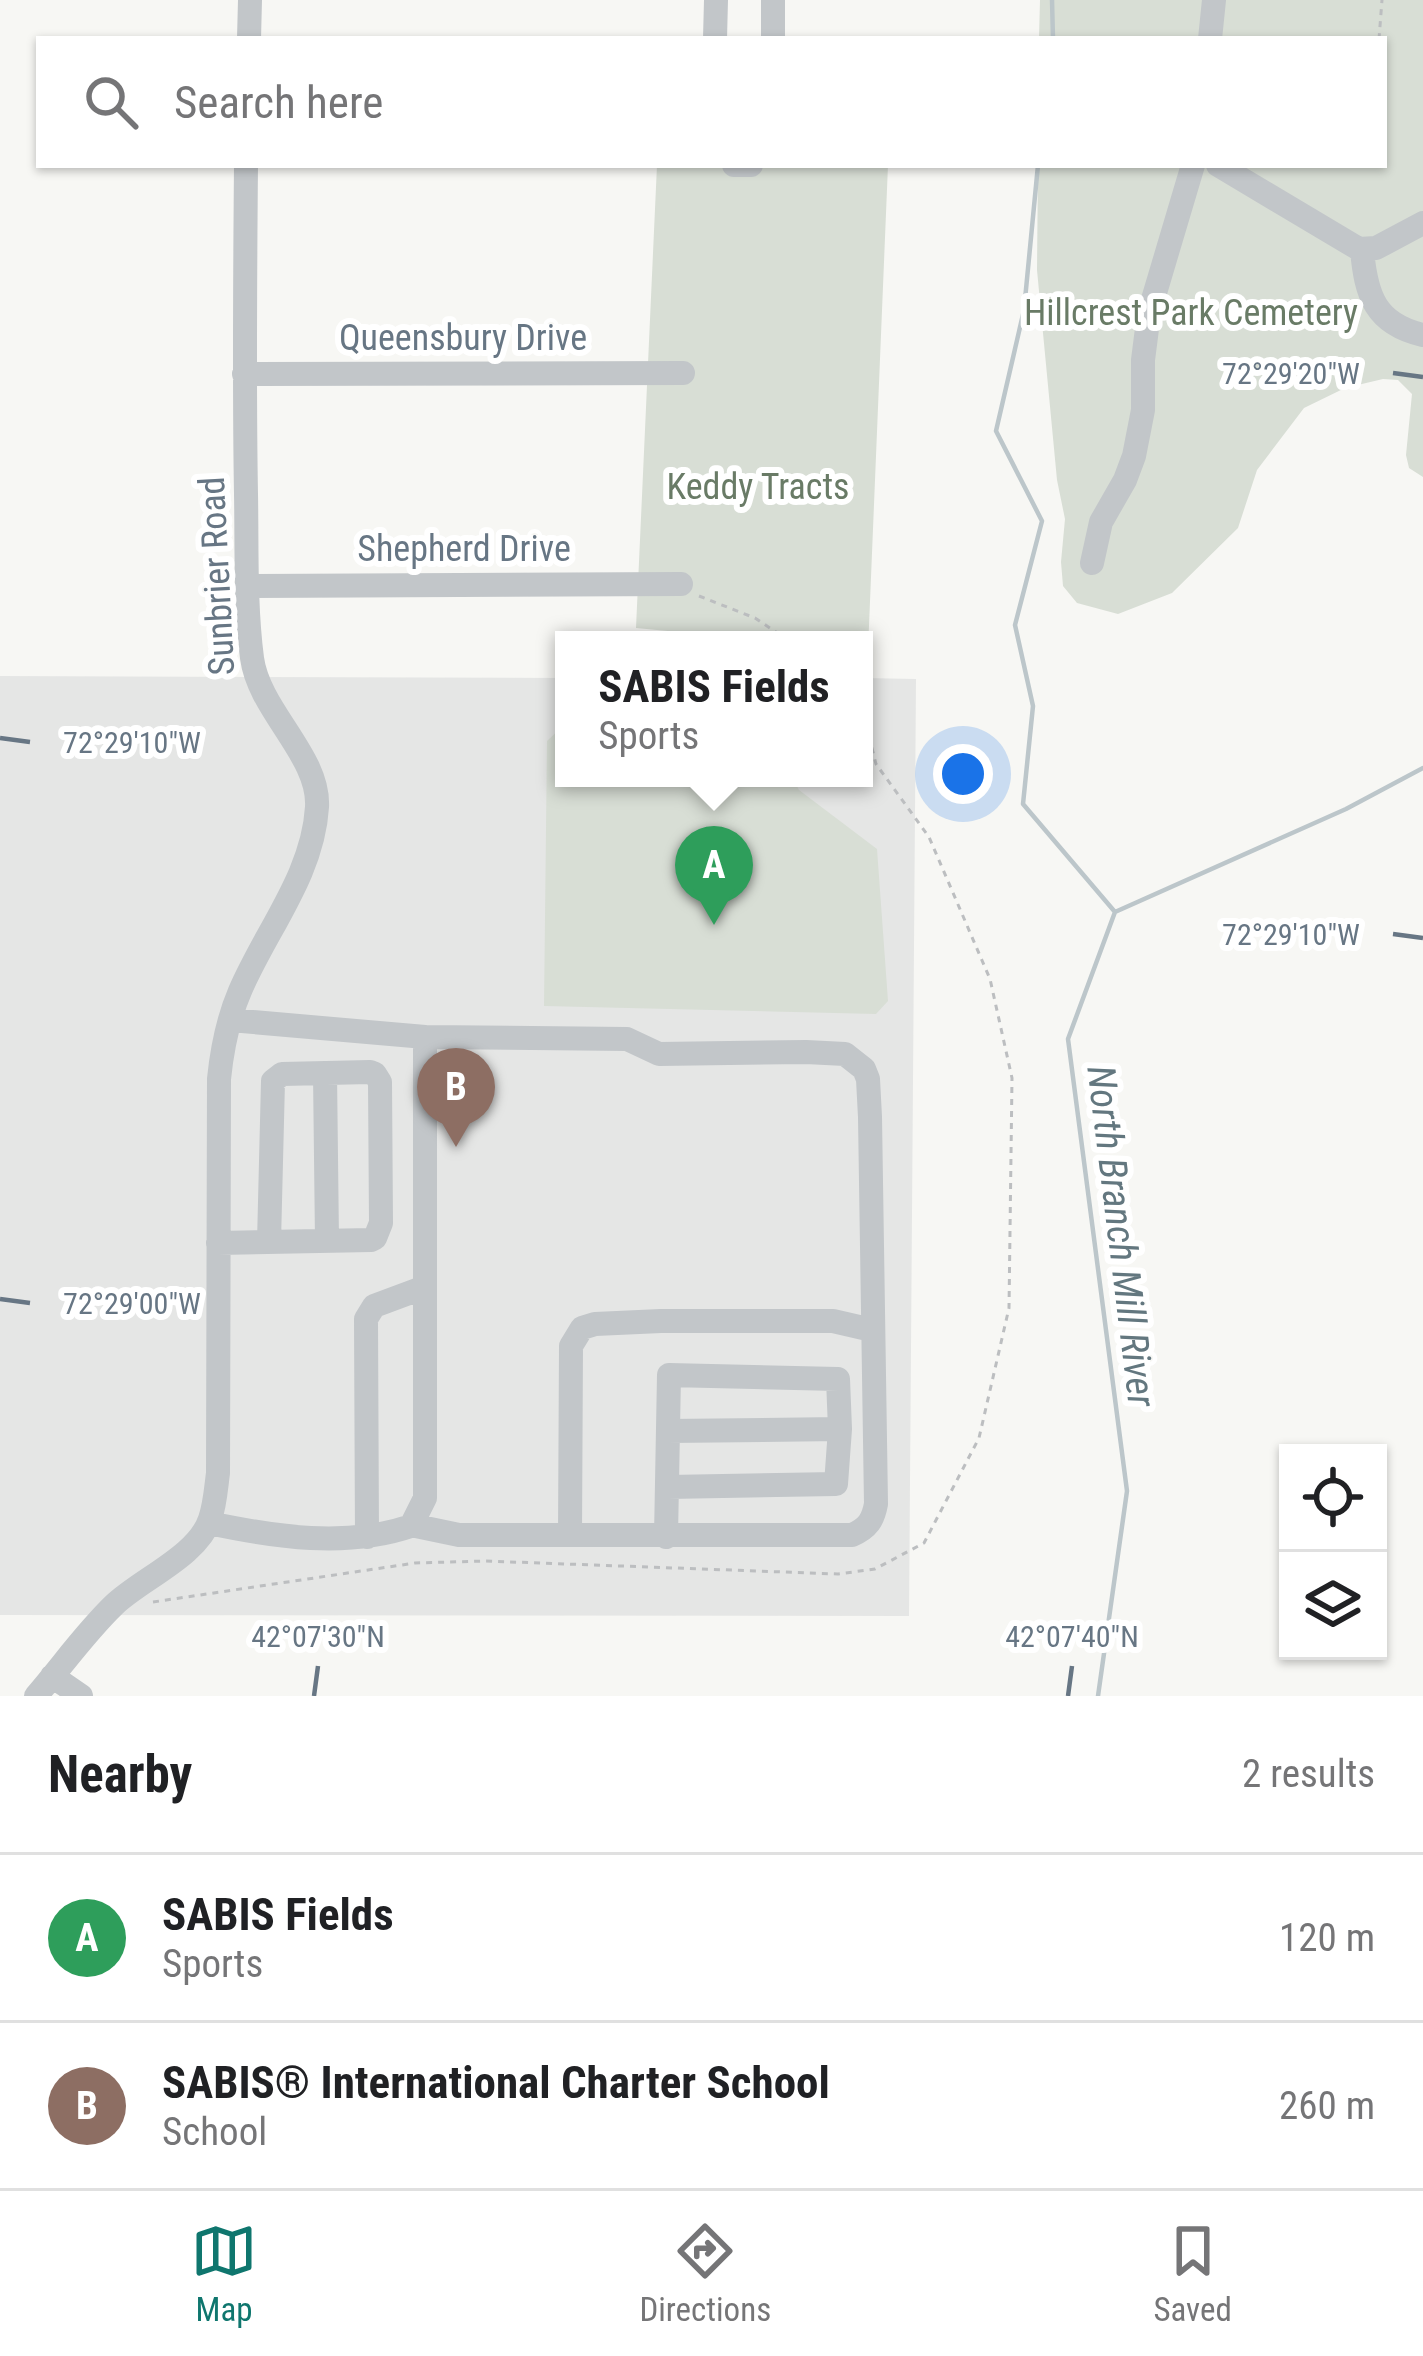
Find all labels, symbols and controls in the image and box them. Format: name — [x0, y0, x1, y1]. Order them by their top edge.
search box — [36, 36, 1387, 168]
icon: search — [78, 69, 144, 135]
text: Search here — [174, 76, 383, 129]
park label: Hillcrest Park Cemetery — [1024, 292, 1358, 334]
street label: Queensbury Drive — [339, 317, 587, 359]
text: 72°29'20"W — [1222, 356, 1360, 391]
park label: Keddy Tracts — [667, 466, 849, 508]
street label: Sunbrier Road — [191, 476, 243, 676]
street label: Shepherd Drive — [357, 528, 571, 570]
popup — [555, 631, 873, 787]
text: SABIS Fields — [598, 660, 830, 713]
text: Sports — [598, 713, 699, 759]
text: 72°29'10"W — [63, 725, 201, 760]
your location — [933, 744, 993, 804]
pin: A — [675, 826, 753, 925]
text: 72°29'10"W — [1222, 917, 1360, 952]
pin: B — [417, 1048, 495, 1147]
water label: North Branch Mill River — [1077, 1063, 1165, 1411]
text: 72°29'00"W — [63, 1286, 201, 1321]
map controls — [1279, 1444, 1387, 1660]
button: locate — [1279, 1444, 1387, 1552]
button: layers — [1279, 1552, 1387, 1660]
text: 42°07'30"N — [251, 1619, 385, 1654]
text: 42°07'40"N — [1005, 1619, 1139, 1654]
text: Nearby — [48, 1745, 192, 1804]
text: 2 results — [1242, 1751, 1375, 1797]
text: SABIS Fields — [162, 1888, 394, 1941]
text: A — [75, 1915, 99, 1961]
text: 120 m — [1279, 1915, 1375, 1961]
text: Sports — [162, 1941, 263, 1987]
text: SABIS® International Charter School — [162, 2056, 830, 2109]
text: B — [76, 2083, 98, 2129]
text: 260 m — [1279, 2083, 1375, 2129]
text: School — [162, 2109, 267, 2155]
tab: Map — [191, 2218, 257, 2329]
tab: Directions — [639, 2218, 771, 2329]
tab: Saved — [1153, 2218, 1232, 2329]

